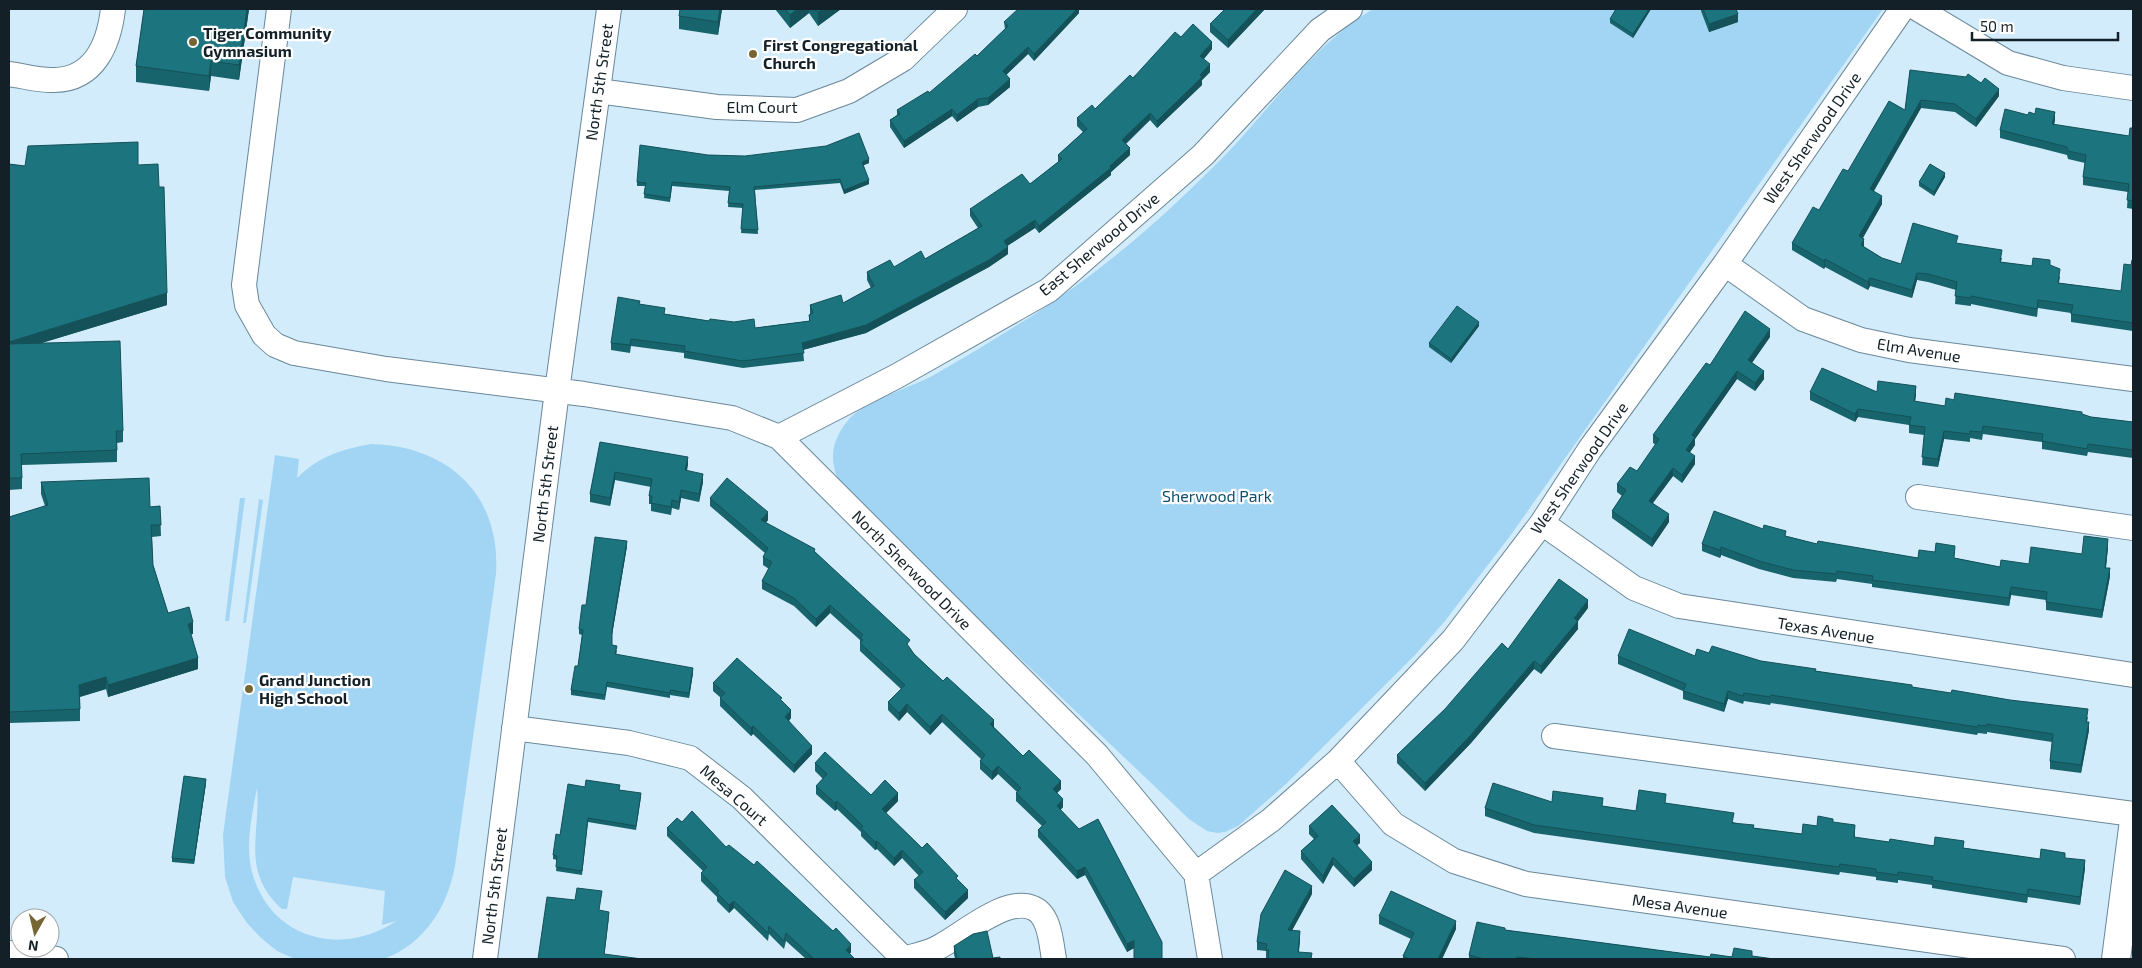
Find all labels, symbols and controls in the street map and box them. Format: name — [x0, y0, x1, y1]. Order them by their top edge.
scale bar — [1972, 10, 2118, 42]
text: 50 m — [1980, 17, 2014, 35]
street label: North 5th Street — [581, 22, 616, 142]
place label: Tiger Community Gymnasium — [203, 23, 331, 61]
place label: First Congregational Church — [763, 35, 919, 72]
marker: Tiger Community Gymnasium — [187, 36, 199, 48]
marker: First Congregational Church — [747, 48, 759, 60]
street label: West Sherwood Drive — [1759, 68, 1864, 207]
street label: Elm Court — [726, 97, 798, 116]
street label: East Sherwood Drive — [1035, 188, 1163, 299]
street label: Elm Avenue — [1876, 334, 1962, 366]
street label: West Sherwood Drive — [1526, 398, 1631, 537]
street label: North 5th Street — [528, 424, 561, 544]
park label: Sherwood Park — [1162, 486, 1272, 505]
street label: North Sherwood Drive — [849, 506, 976, 633]
street label: Texas Avenue — [1776, 612, 1876, 647]
place label: Grand Junction High School — [259, 670, 371, 707]
marker: Grand Junction High School — [243, 683, 255, 695]
street label: Mesa Court — [697, 760, 772, 829]
street label: North 5th Street — [477, 826, 510, 946]
street label: Mesa Avenue — [1631, 889, 1729, 922]
north arrow — [10, 908, 60, 958]
text: N — [27, 937, 39, 955]

